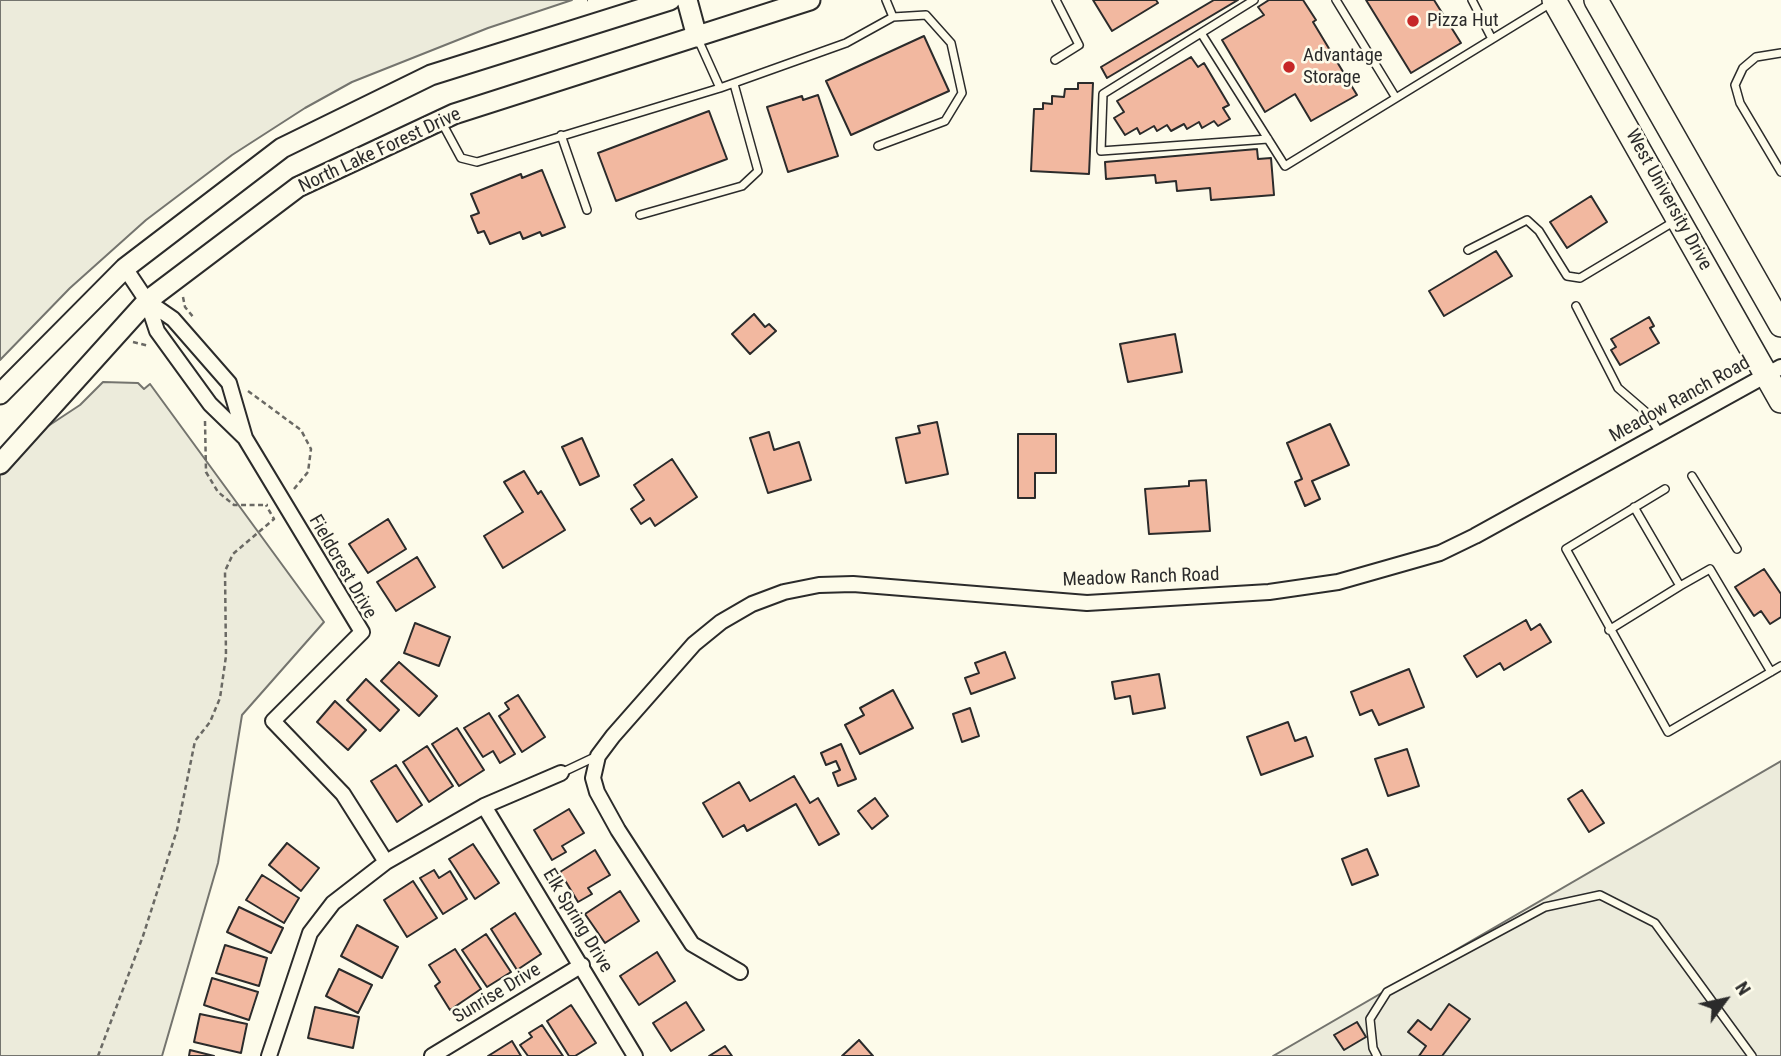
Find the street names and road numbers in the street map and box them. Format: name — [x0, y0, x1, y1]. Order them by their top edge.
street label: North Lake Forest Drive — [295, 103, 465, 199]
street label: West University Drive — [1620, 126, 1716, 274]
street label: Meadow Ranch Road — [1606, 352, 1754, 448]
street label: Fieldcrest Drive — [303, 511, 381, 623]
street label: Meadow Ranch Road — [1062, 564, 1220, 592]
street label: Elk Spring Drive — [537, 865, 617, 977]
street label: Sunrise Drive — [449, 959, 545, 1029]

